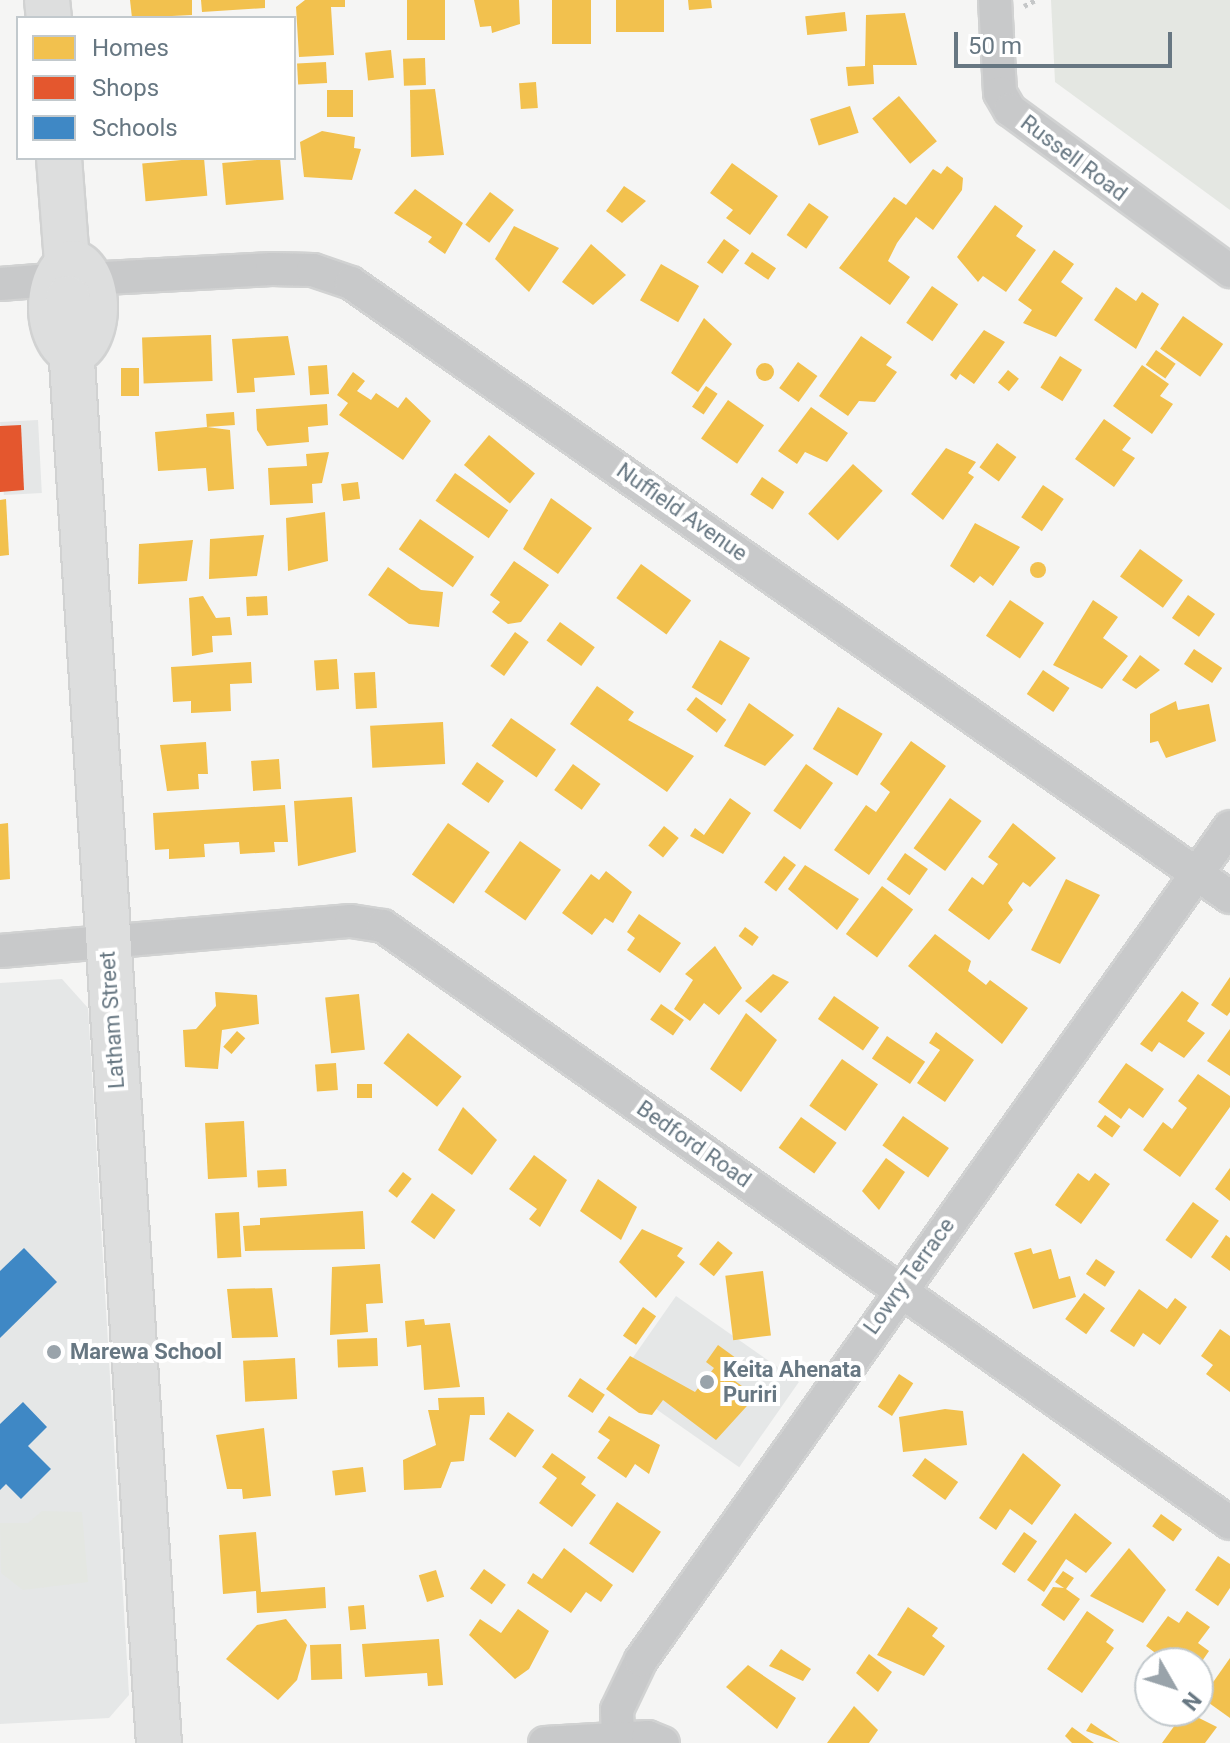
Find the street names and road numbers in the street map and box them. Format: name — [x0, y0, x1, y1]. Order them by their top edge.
street label: Russell Road — [1015, 109, 1133, 207]
street label: Nuffield Avenue — [612, 457, 752, 567]
street label: Latham Street — [94, 950, 130, 1090]
street label: Bedford Road — [632, 1095, 756, 1193]
street label: Lowry Terrace — [858, 1212, 960, 1340]

